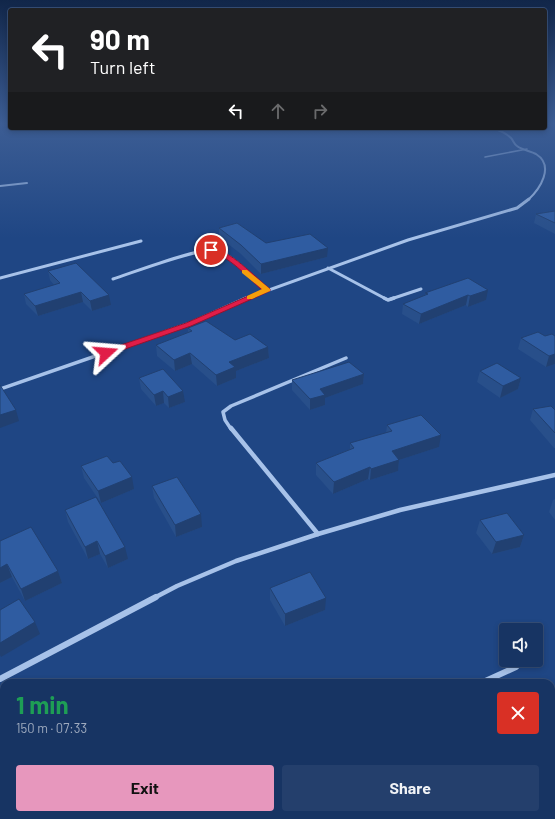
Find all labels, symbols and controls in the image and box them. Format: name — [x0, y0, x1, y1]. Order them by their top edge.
text: 90 m — [90, 22, 150, 56]
icon: left — [24, 24, 76, 76]
text: Turn left — [90, 56, 156, 78]
icon: left — [225, 100, 247, 122]
icon: ahead — [267, 100, 289, 122]
icon: right — [309, 100, 331, 122]
pin — [194, 233, 228, 267]
icon: arrive — [200, 239, 222, 261]
position arrow — [85, 332, 127, 374]
map controls — [499, 623, 543, 667]
button: sound — [499, 623, 543, 667]
text: 1 min — [16, 690, 69, 719]
button: close — [497, 692, 539, 734]
text: 150 m · 07:33 — [16, 720, 87, 736]
button: Exit — [16, 765, 274, 811]
button: Share — [282, 765, 539, 811]

